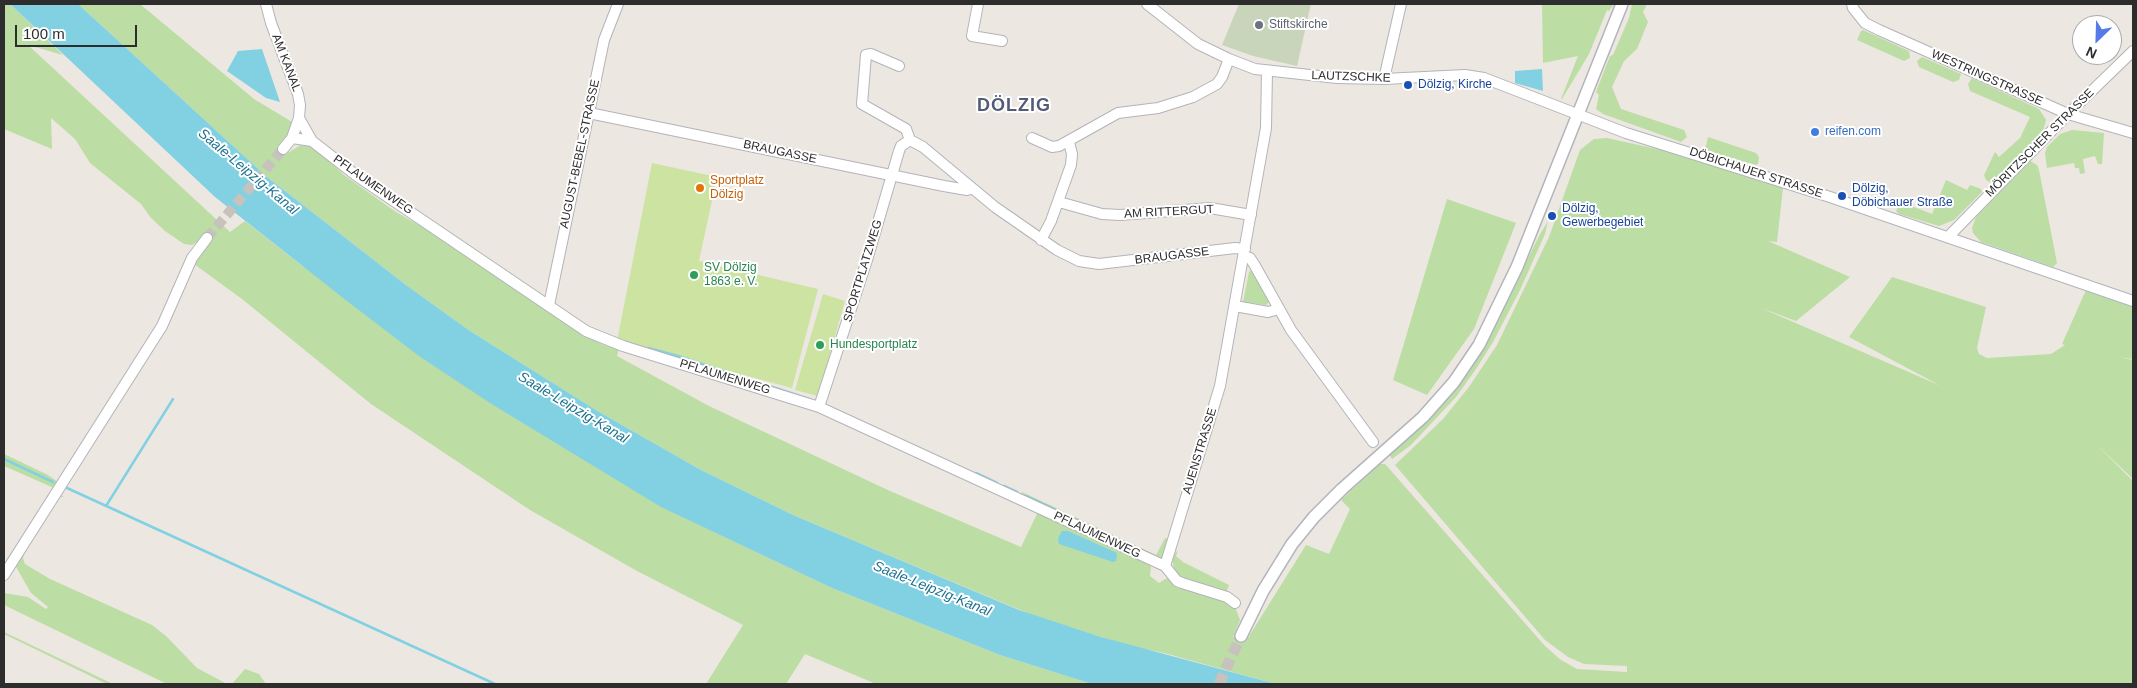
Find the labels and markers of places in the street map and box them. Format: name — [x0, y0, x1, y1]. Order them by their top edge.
place label: Stiftskirche — [1269, 18, 1328, 32]
marker: Stiftskirche — [1253, 19, 1265, 31]
place label: Dölzig, Kirche — [1418, 78, 1492, 92]
marker: Dölzig, Kirche — [1402, 79, 1414, 91]
place label: reifen.com — [1825, 125, 1881, 139]
marker: reifen.com — [1809, 126, 1821, 138]
place label: Sportplatz Dölzig — [710, 174, 764, 202]
marker: Sportplatz Dölzig — [694, 182, 706, 194]
place label: Dölzig, Döbichauer Straße — [1852, 182, 1953, 210]
marker: Dölzig, Döbichauer Straße — [1836, 190, 1848, 202]
place label: Dölzig, Gewerbegebiet — [1562, 202, 1643, 230]
marker: Dölzig, Gewerbegebiet — [1546, 210, 1558, 222]
place label: SV Dölzig 1863 e. V. — [704, 261, 758, 289]
marker: SV Dölzig 1863 e. V. — [688, 269, 700, 281]
place label: Hundesportplatz — [830, 338, 917, 352]
marker: Hundesportplatz — [814, 339, 826, 351]

